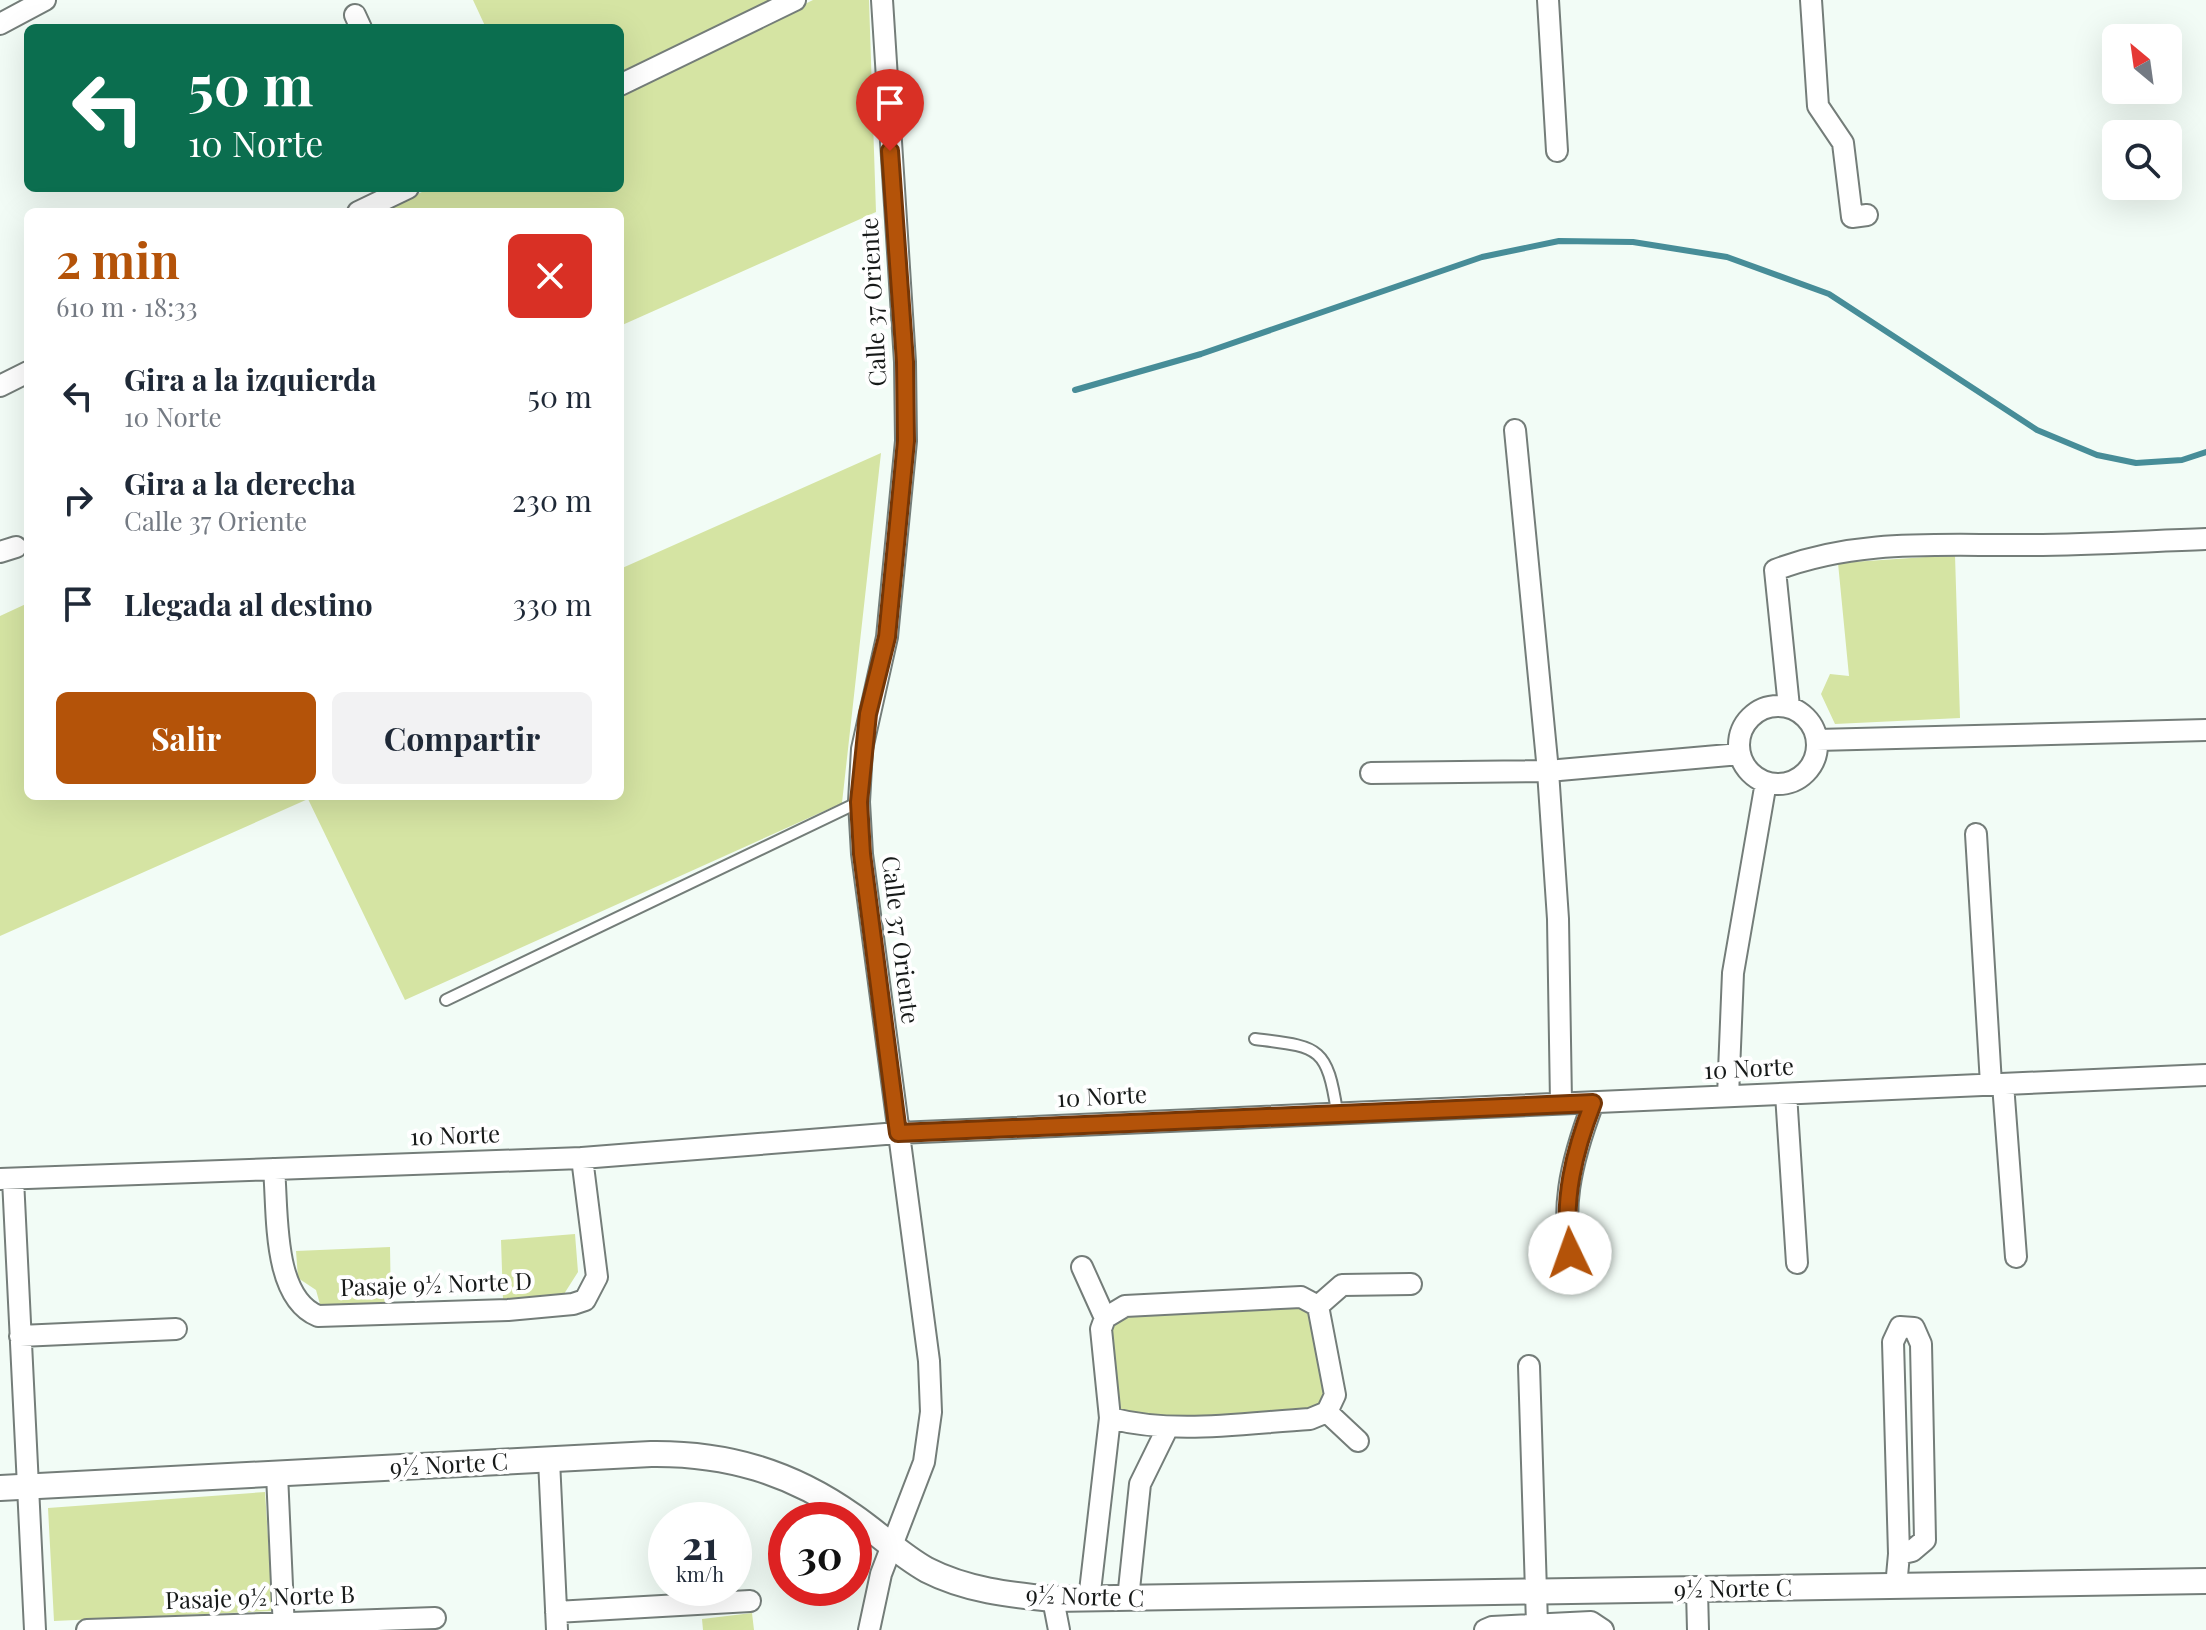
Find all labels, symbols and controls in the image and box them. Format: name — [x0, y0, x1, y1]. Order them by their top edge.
north arrow — [2102, 24, 2182, 104]
map controls — [2102, 24, 2182, 200]
text: 50 m — [188, 46, 314, 121]
icon: left — [56, 56, 160, 160]
pin — [856, 69, 924, 151]
icon: arrive — [868, 81, 912, 125]
text: 10 Norte — [188, 118, 323, 166]
button: search — [2102, 120, 2182, 200]
street label: Calle 37 Oriente — [852, 217, 892, 387]
text: 2 min — [56, 227, 180, 291]
button: close — [508, 234, 592, 318]
text: 610 m · 18:33 — [56, 289, 198, 324]
text: Gira a la izquierda — [124, 359, 377, 399]
icon: left — [56, 374, 100, 418]
text: 50 m — [527, 376, 592, 416]
text: 10 Norte — [124, 399, 222, 434]
text: Gira a la derecha — [124, 463, 356, 503]
icon: right — [56, 478, 100, 522]
text: 230 m — [512, 480, 592, 520]
text: Calle 37 Oriente — [124, 503, 307, 538]
icon: arrive — [56, 582, 100, 626]
text: Llegada al destino — [124, 584, 373, 624]
text: 330 m — [513, 584, 592, 624]
button: Salir — [56, 692, 316, 784]
button: Compartir — [332, 692, 592, 784]
street label: Calle 37 Oriente — [876, 854, 928, 1026]
street label: 10 Norte — [1703, 1049, 1795, 1085]
street label: 10 Norte — [1056, 1077, 1148, 1113]
street label: 10 Norte — [409, 1116, 501, 1152]
position arrow — [1528, 1211, 1612, 1295]
street label: Pasaje 9½ Norte D — [339, 1264, 533, 1302]
street label: 9½ Norte C — [389, 1444, 509, 1482]
speed limit sign: 30 — [768, 1502, 872, 1606]
text: 21 — [682, 1517, 718, 1570]
text: km/h — [676, 1560, 724, 1587]
street label: 9½ Norte C — [1673, 1570, 1792, 1604]
street label: Pasaje 9½ Norte B — [164, 1577, 355, 1615]
street label: 9½ Norte C — [1025, 1577, 1145, 1613]

